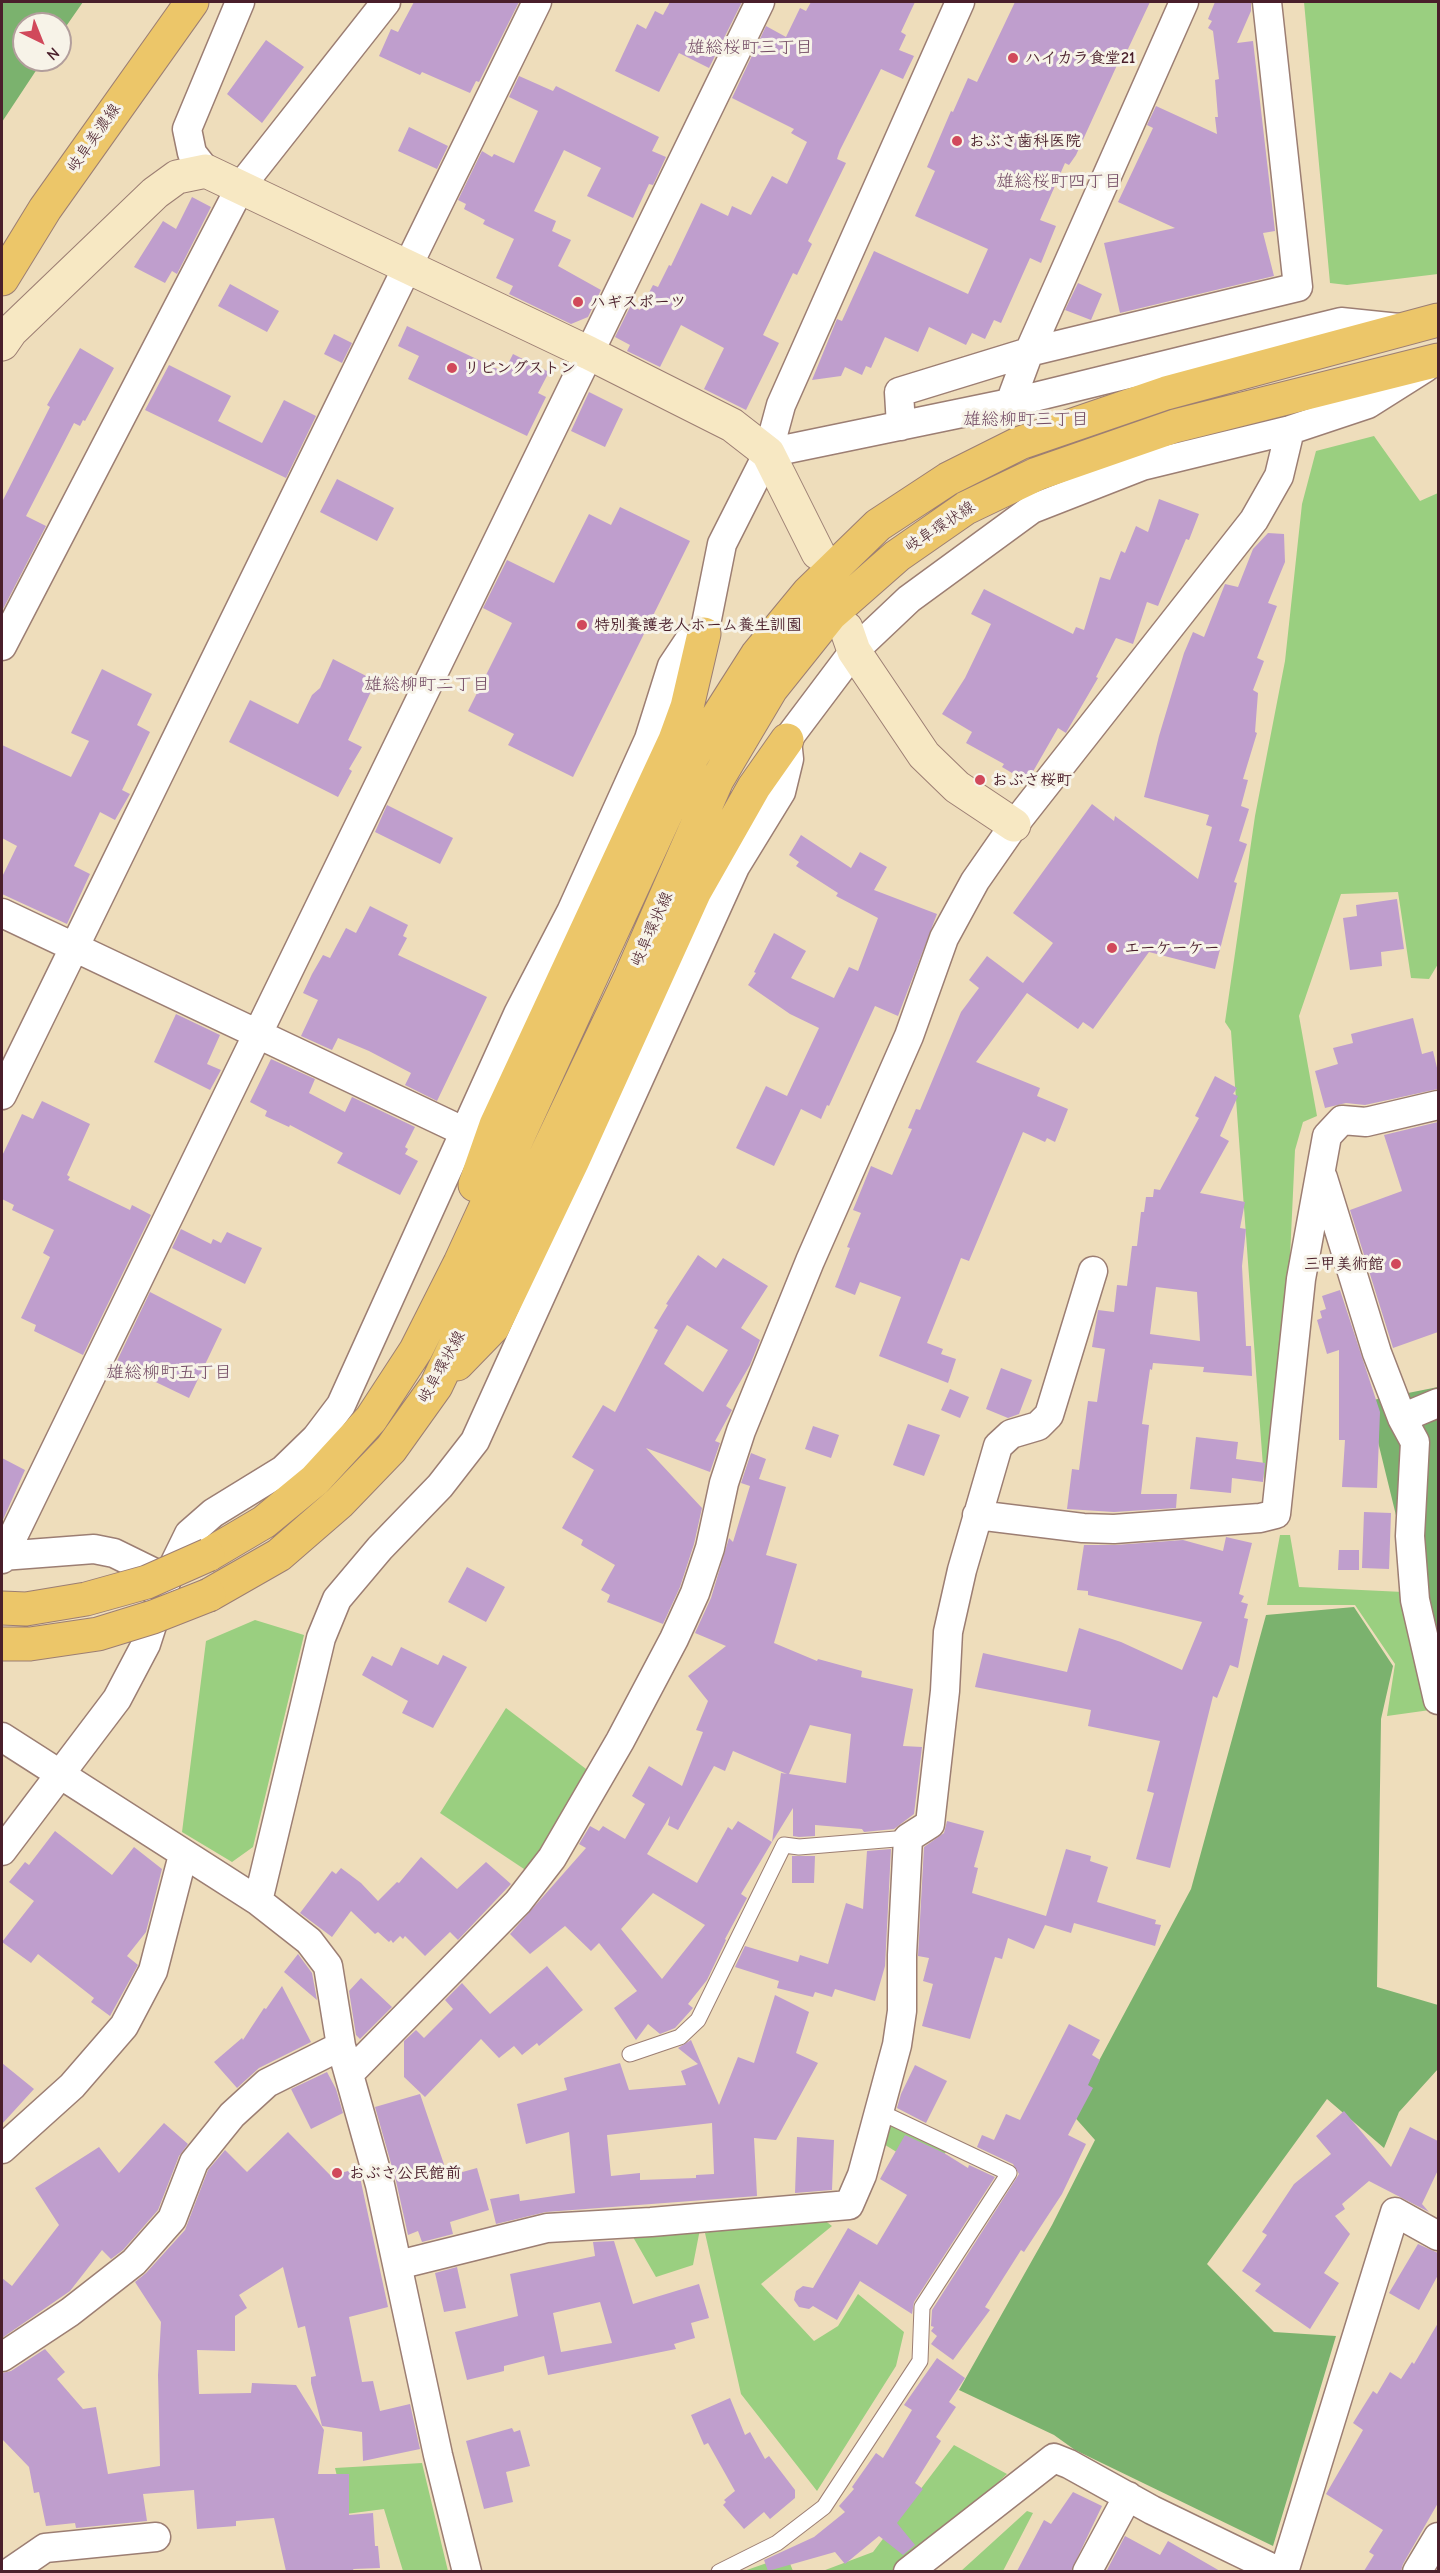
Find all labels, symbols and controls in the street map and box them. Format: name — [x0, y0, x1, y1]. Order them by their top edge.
north arrow — [12, 12, 72, 72]
district label: 雄総桜町三丁目 — [687, 37, 813, 59]
text: N — [43, 44, 63, 64]
place label: ハイカラ食堂21 — [1025, 48, 1135, 68]
marker: ハイカラ食堂21 — [1006, 51, 1020, 65]
street label: 岐阜美濃線 — [63, 100, 125, 176]
place label: おぶさ歯科医院 — [969, 131, 1081, 151]
marker: おぶさ歯科医院 — [950, 134, 964, 148]
district label: 雄総桜町四丁目 — [996, 171, 1122, 193]
place label: ハギスポーツ — [590, 292, 686, 312]
marker: ハギスポーツ — [571, 295, 585, 309]
place label: リビングストン — [464, 358, 576, 378]
marker: リビングストン — [445, 361, 459, 375]
district label: 雄総柳町三丁目 — [963, 409, 1089, 431]
street label: 岐阜環状線 — [901, 497, 979, 557]
place label: 特別養護老人ホーム養生訓園 — [594, 615, 802, 635]
marker: 特別養護老人ホーム養生訓園 — [575, 618, 589, 632]
district label: 雄総柳町二丁目 — [364, 674, 490, 696]
place label: おぶさ桜町 — [992, 770, 1072, 790]
marker: おぶさ桜町 — [973, 773, 987, 787]
street label: 岐阜環状線 — [627, 889, 677, 969]
place label: エーケーケー — [1124, 938, 1220, 958]
marker: エーケーケー — [1105, 941, 1119, 955]
place label: 三甲美術館 — [1304, 1254, 1384, 1274]
marker: 三甲美術館 — [1389, 1257, 1403, 1271]
street label: 岐阜環状線 — [414, 1327, 470, 1407]
district label: 雄総柳町五丁目 — [106, 1362, 232, 1384]
place label: おぶさ公民館前 — [349, 2163, 461, 2183]
marker: おぶさ公民館前 — [330, 2166, 344, 2180]

